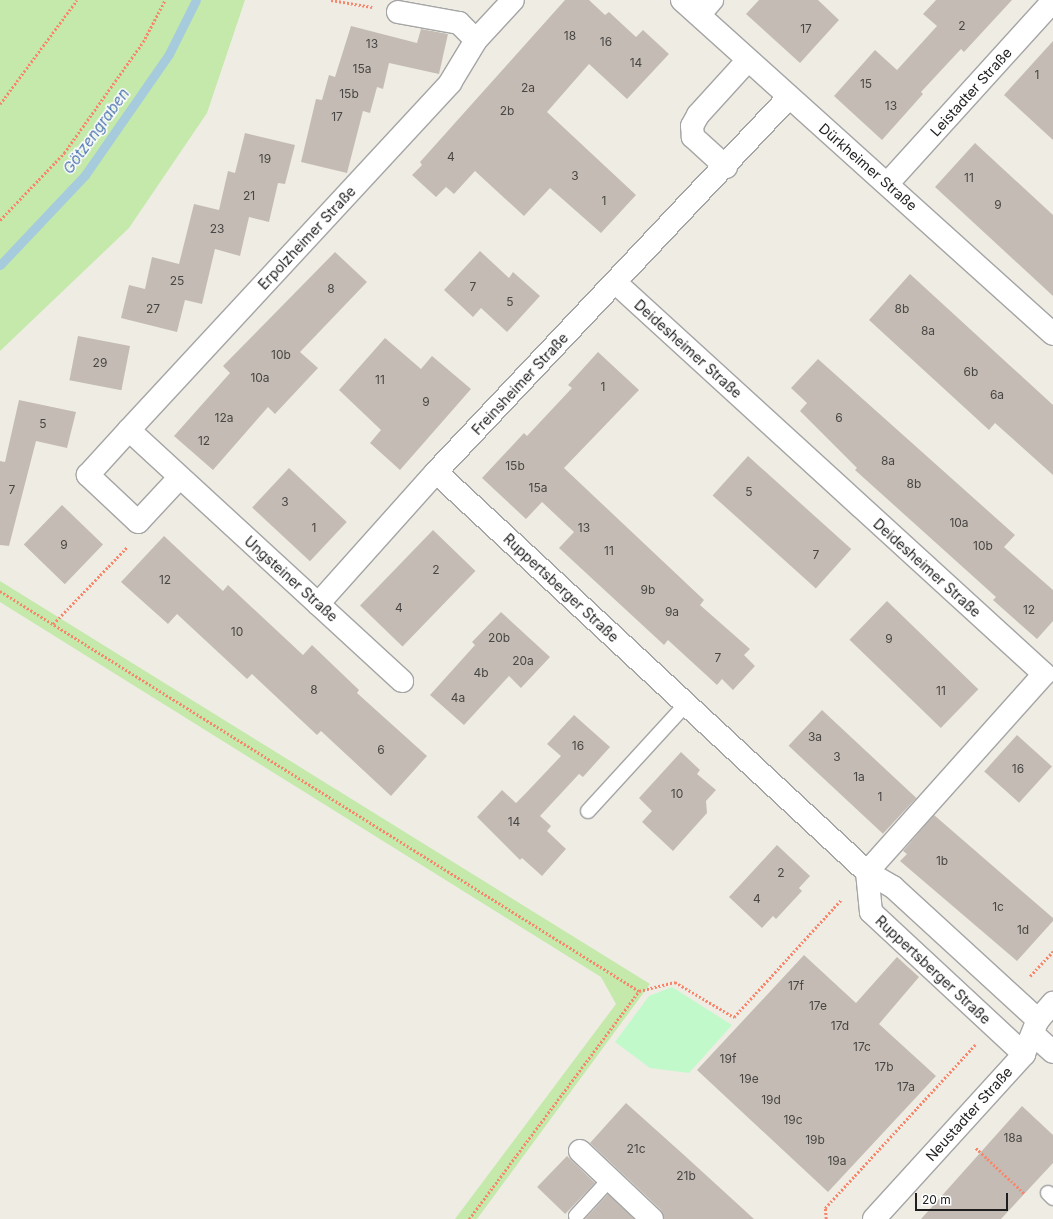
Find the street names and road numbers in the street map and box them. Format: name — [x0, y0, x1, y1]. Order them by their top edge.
street label: Leistadter Straße — [927, 44, 1015, 140]
street label: Dürkheimer Straße — [816, 120, 920, 214]
street label: Erpolzheimer Straße — [255, 183, 359, 293]
street label: Deidesheimer Straße — [631, 296, 745, 402]
street label: Freinsheimer Straße — [468, 330, 572, 438]
street label: Deidesheimer Straße — [870, 515, 984, 621]
street label: Ruppertsberger Straße — [500, 530, 622, 646]
street label: Ungsteiner Straße — [241, 533, 341, 625]
street label: Ruppertsberger Straße — [872, 912, 994, 1028]
street label: Neustadter Straße — [922, 1063, 1016, 1165]

